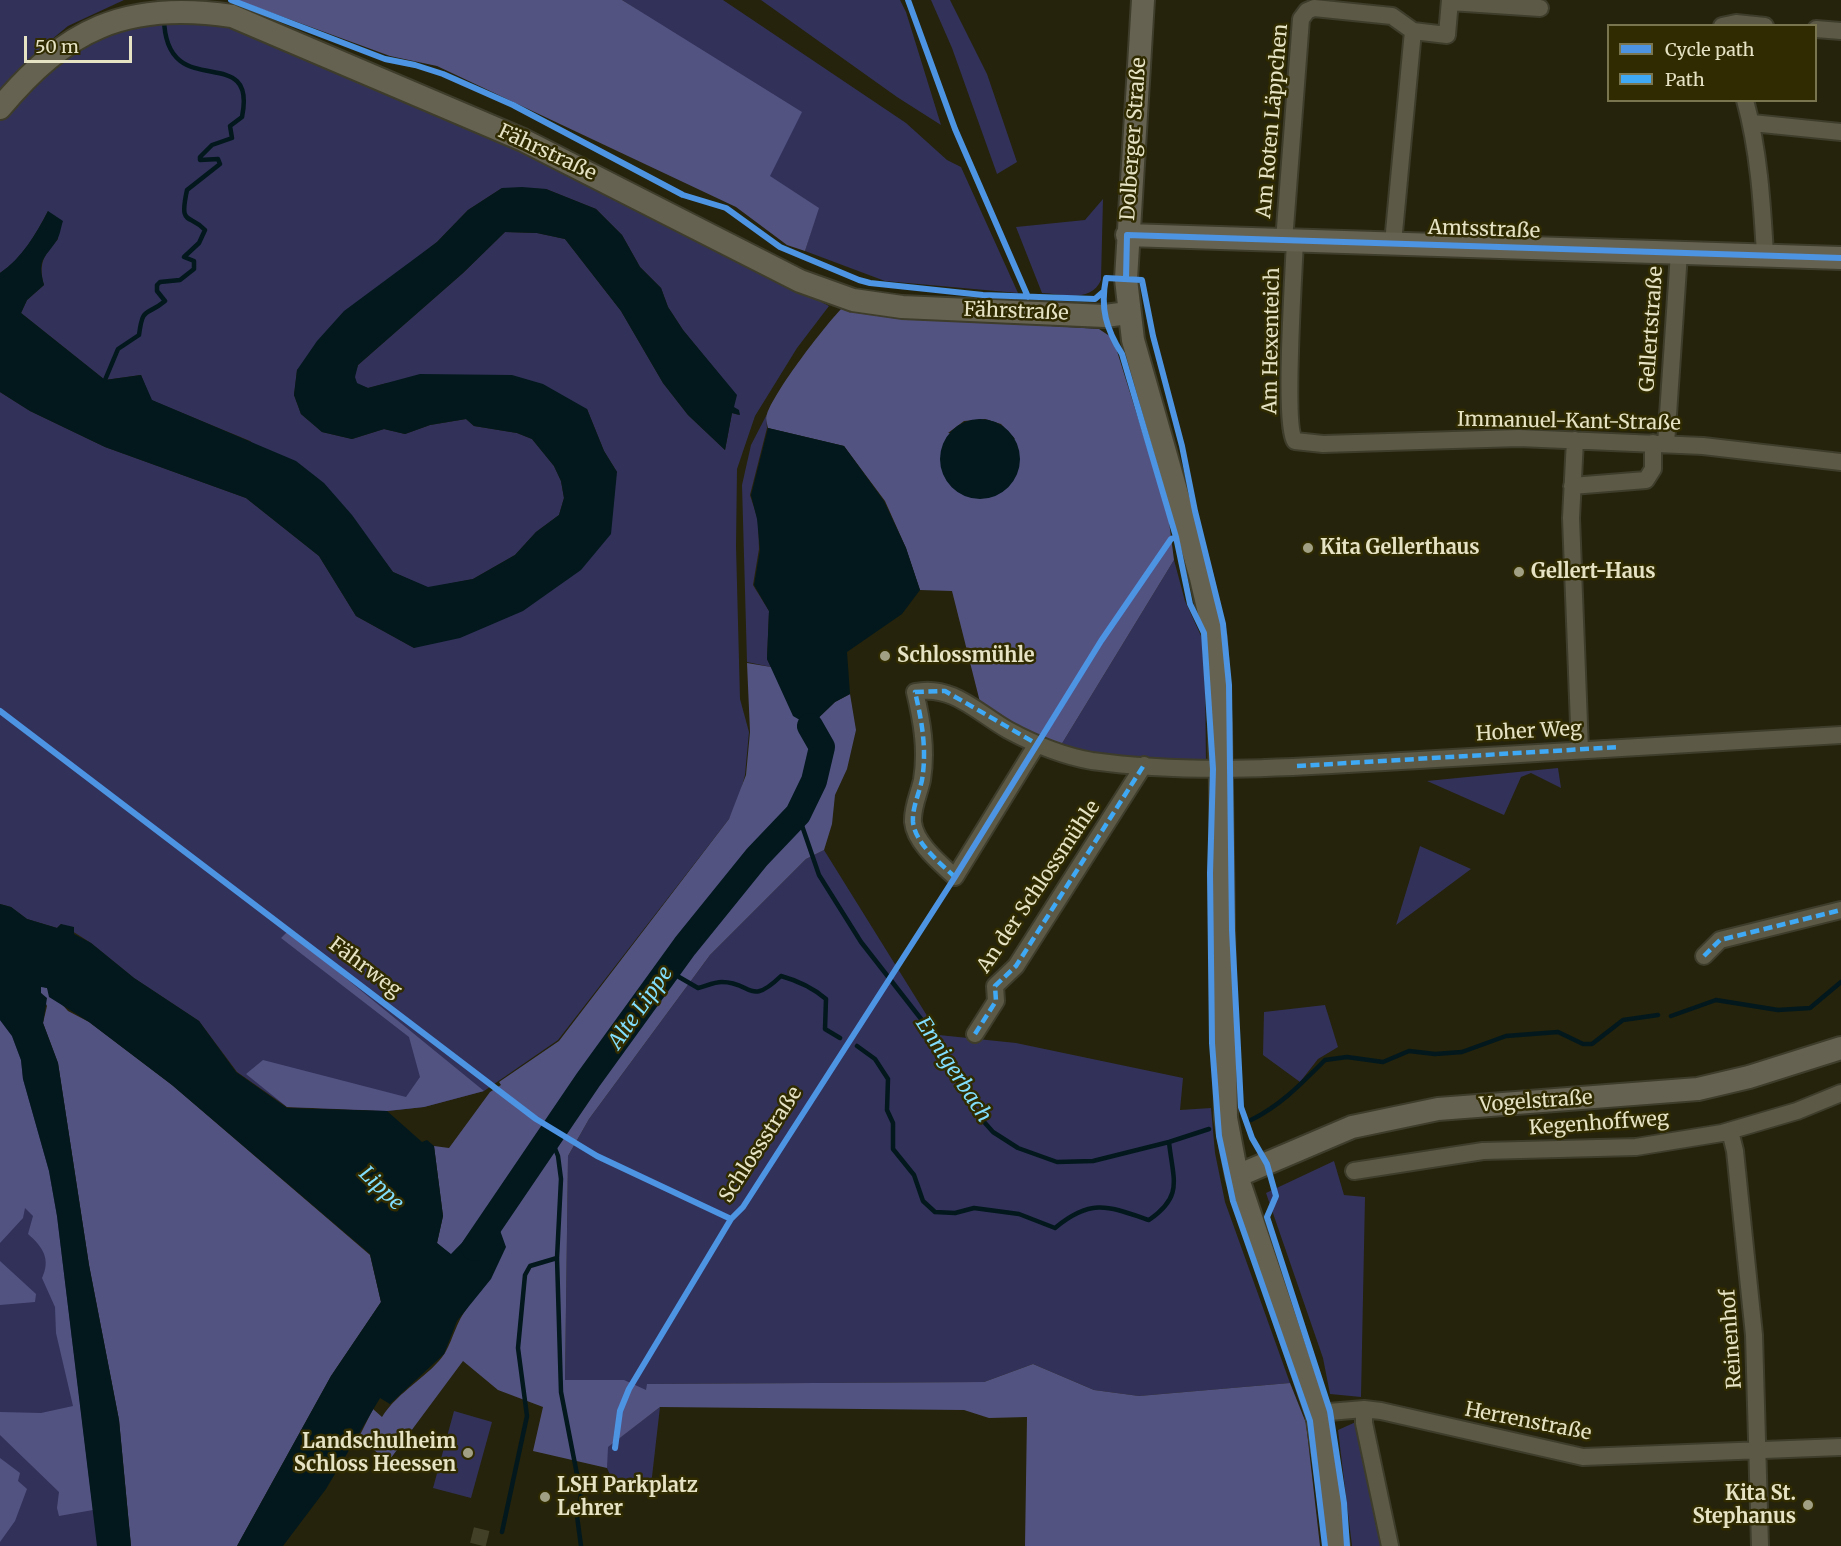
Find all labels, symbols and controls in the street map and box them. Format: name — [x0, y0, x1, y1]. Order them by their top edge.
street label: Am Roten Läppchen — [1253, 23, 1293, 219]
scale bar — [27, 24, 135, 62]
legend — [1607, 24, 1817, 102]
text: 50 m — [35, 35, 79, 58]
text: Cycle path — [1665, 38, 1754, 61]
street label: Dolberger Straße — [1116, 57, 1152, 221]
text: Path — [1665, 68, 1705, 91]
street label: Fährstraße — [494, 120, 600, 186]
street label: Amtsstraße — [1427, 216, 1541, 244]
street label: Gellertstraße — [1636, 265, 1668, 393]
street label: Am Hexenteich — [1259, 267, 1285, 415]
street label: Fährstraße — [963, 298, 1069, 326]
street label: Immanuel-Kant-Straße — [1457, 408, 1681, 436]
place label: Kita Gellerthaus — [1320, 536, 1480, 560]
marker: Kita Gellerthaus — [1301, 541, 1315, 555]
place label: Gellert-Haus — [1531, 560, 1656, 584]
marker: Gellert-Haus — [1512, 565, 1526, 579]
place label: Schlossmühle — [897, 644, 1035, 668]
marker: Schlossmühle — [878, 649, 892, 663]
street label: Hoher Weg — [1475, 717, 1583, 747]
street label: An der Schlossmühle — [972, 796, 1106, 978]
street label: Fährweg — [324, 933, 406, 1003]
water label: Alte Lippe — [603, 962, 679, 1054]
water label: Ennigerbach — [910, 1013, 996, 1127]
street label: Schlossstraße — [715, 1082, 807, 1208]
street label: Vogelstraße — [1479, 1086, 1593, 1118]
street label: Kegenhoffweg — [1528, 1107, 1670, 1141]
water label: Lippe — [353, 1162, 409, 1216]
street label: Reinenhof — [1717, 1288, 1747, 1390]
street label: Herrenstraße — [1463, 1398, 1593, 1446]
place label: Landschulheim Schloss Heessen — [294, 1430, 456, 1477]
marker: Landschulheim Schloss Heessen — [461, 1446, 475, 1460]
place label: LSH Parkplatz Lehrer — [557, 1474, 698, 1521]
place label: Kita St. Stephanus — [1692, 1482, 1796, 1529]
marker: LSH Parkplatz Lehrer — [538, 1490, 552, 1504]
marker: Kita St. Stephanus — [1801, 1498, 1815, 1512]

